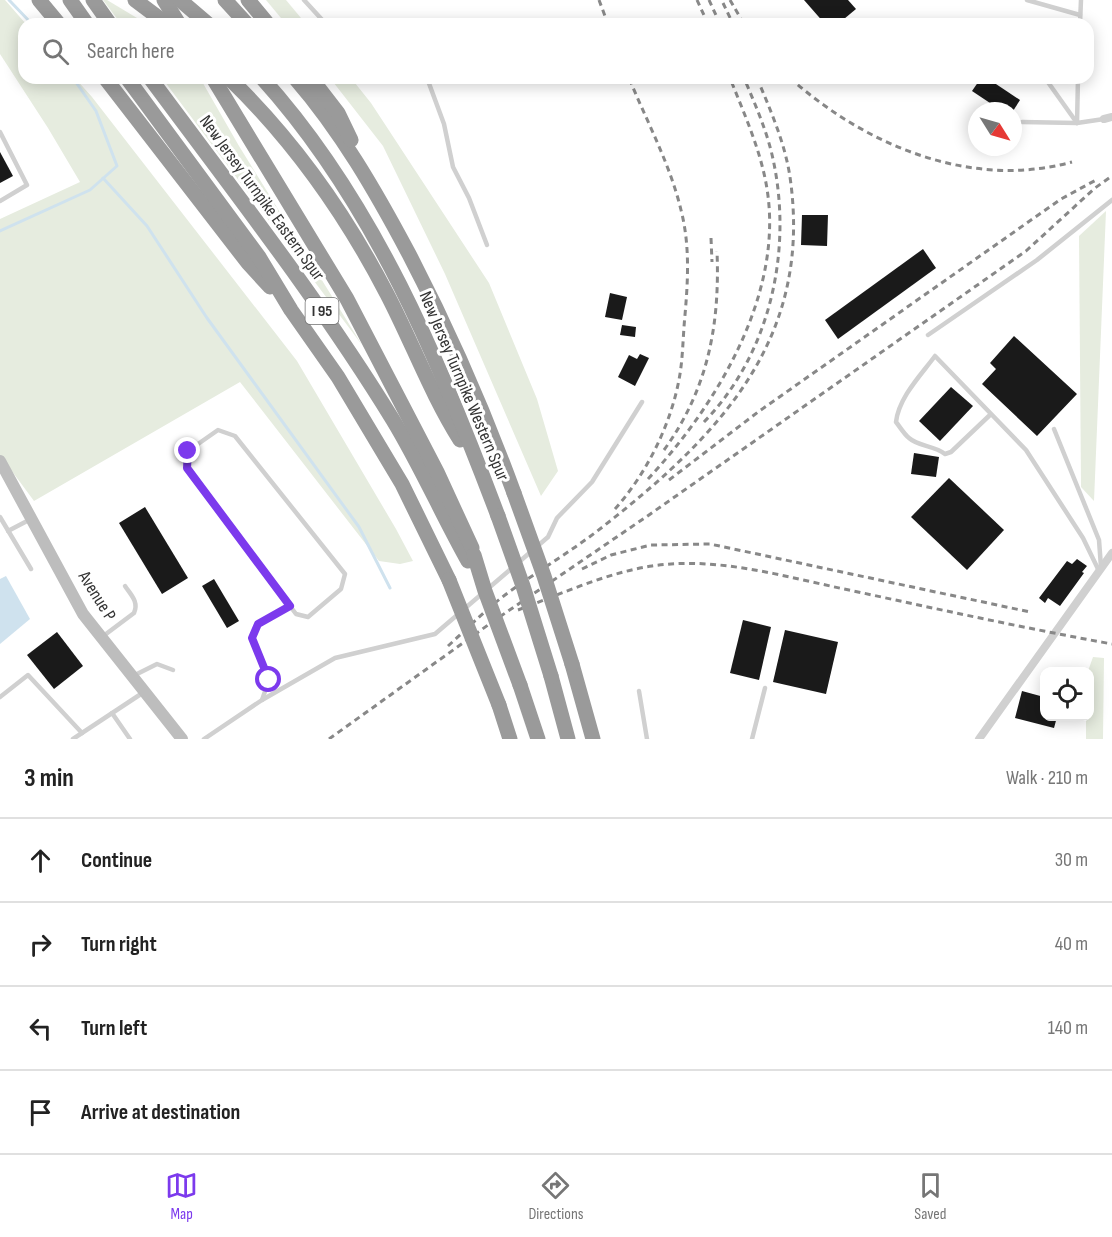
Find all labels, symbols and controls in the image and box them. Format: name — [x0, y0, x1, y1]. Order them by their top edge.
search box — [18, 18, 1094, 84]
icon: search — [39, 35, 72, 68]
text: Search here — [87, 38, 174, 65]
north arrow — [968, 102, 1022, 156]
street label: New Jersey Turnpike Eastern Spur — [195, 111, 329, 285]
street label: New Jersey Turnpike Western Spur — [415, 288, 513, 484]
road number: I 95 — [306, 298, 338, 324]
route end — [174, 437, 200, 463]
street label: Avenue P — [73, 566, 121, 625]
route start — [255, 666, 281, 692]
map controls — [1040, 667, 1094, 721]
button: locate — [1040, 667, 1094, 721]
text: 3 min — [24, 763, 74, 794]
text: Walk · 210 m — [1006, 766, 1088, 790]
icon: ahead — [24, 844, 57, 877]
text: Continue — [81, 847, 152, 874]
text: 30 m — [1055, 848, 1088, 872]
icon: right — [24, 928, 57, 961]
text: Turn right — [81, 931, 157, 958]
text: 40 m — [1055, 932, 1088, 956]
icon: left — [24, 1012, 57, 1045]
text: Turn left — [81, 1015, 147, 1042]
text: 140 m — [1048, 1016, 1088, 1040]
icon: arrive — [24, 1096, 57, 1129]
text: Arrive at destination — [81, 1099, 240, 1126]
tab: Map — [165, 1169, 198, 1224]
tab: Directions — [528, 1169, 584, 1224]
tab: Saved — [914, 1169, 947, 1224]

